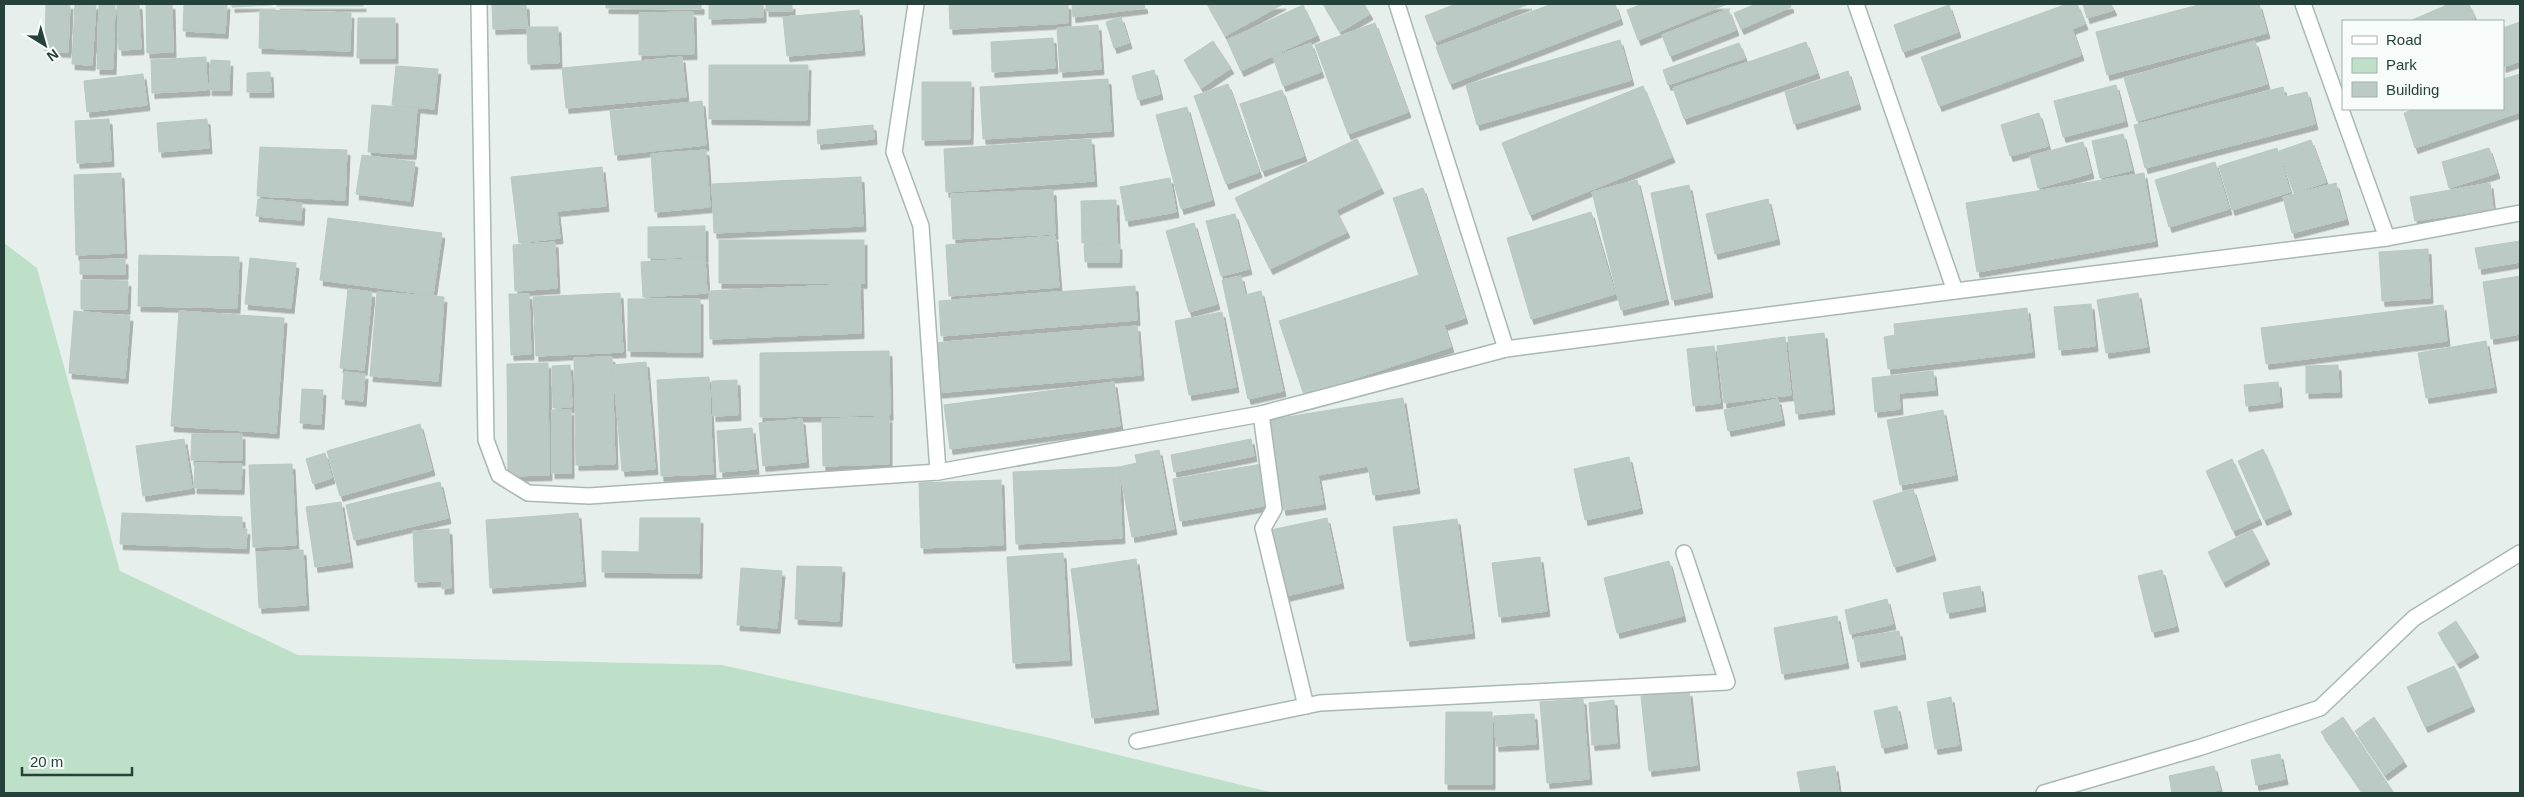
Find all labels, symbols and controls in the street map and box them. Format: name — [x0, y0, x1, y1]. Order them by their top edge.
north arrow — [20, 20, 70, 70]
legend — [2342, 20, 2504, 110]
text: Road — [2386, 31, 2422, 48]
text: N — [44, 46, 62, 65]
text: Park — [2386, 56, 2417, 73]
text: Building — [2386, 81, 2439, 98]
scale bar — [22, 744, 132, 776]
text: 20 m — [30, 753, 63, 770]

